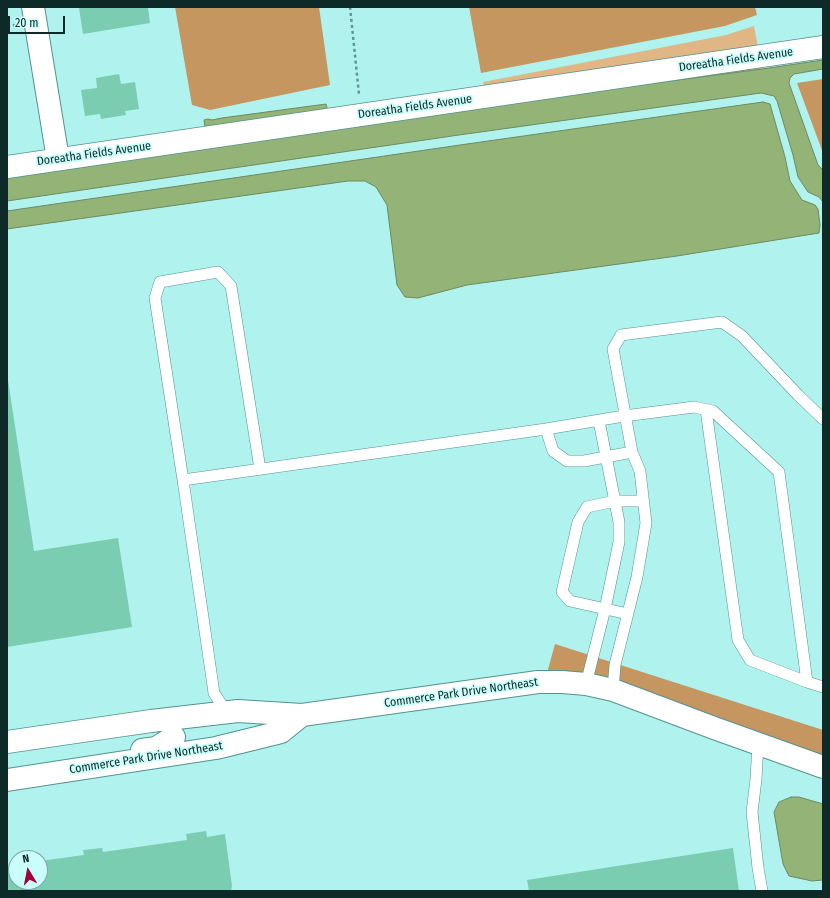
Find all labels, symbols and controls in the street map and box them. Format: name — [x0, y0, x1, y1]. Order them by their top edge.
scale bar — [10, 8, 67, 34]
text: 20 m — [15, 16, 39, 30]
street label: Doreatha Fields Avenue — [678, 45, 794, 75]
street label: Doreatha Fields Avenue — [357, 92, 473, 122]
street label: Doreatha Fields Avenue — [36, 139, 152, 169]
street label: Commerce Park Drive Northeast — [383, 675, 539, 711]
street label: Commerce Park Drive Northeast — [68, 739, 224, 777]
north arrow — [8, 850, 48, 890]
text: N — [22, 852, 30, 866]

